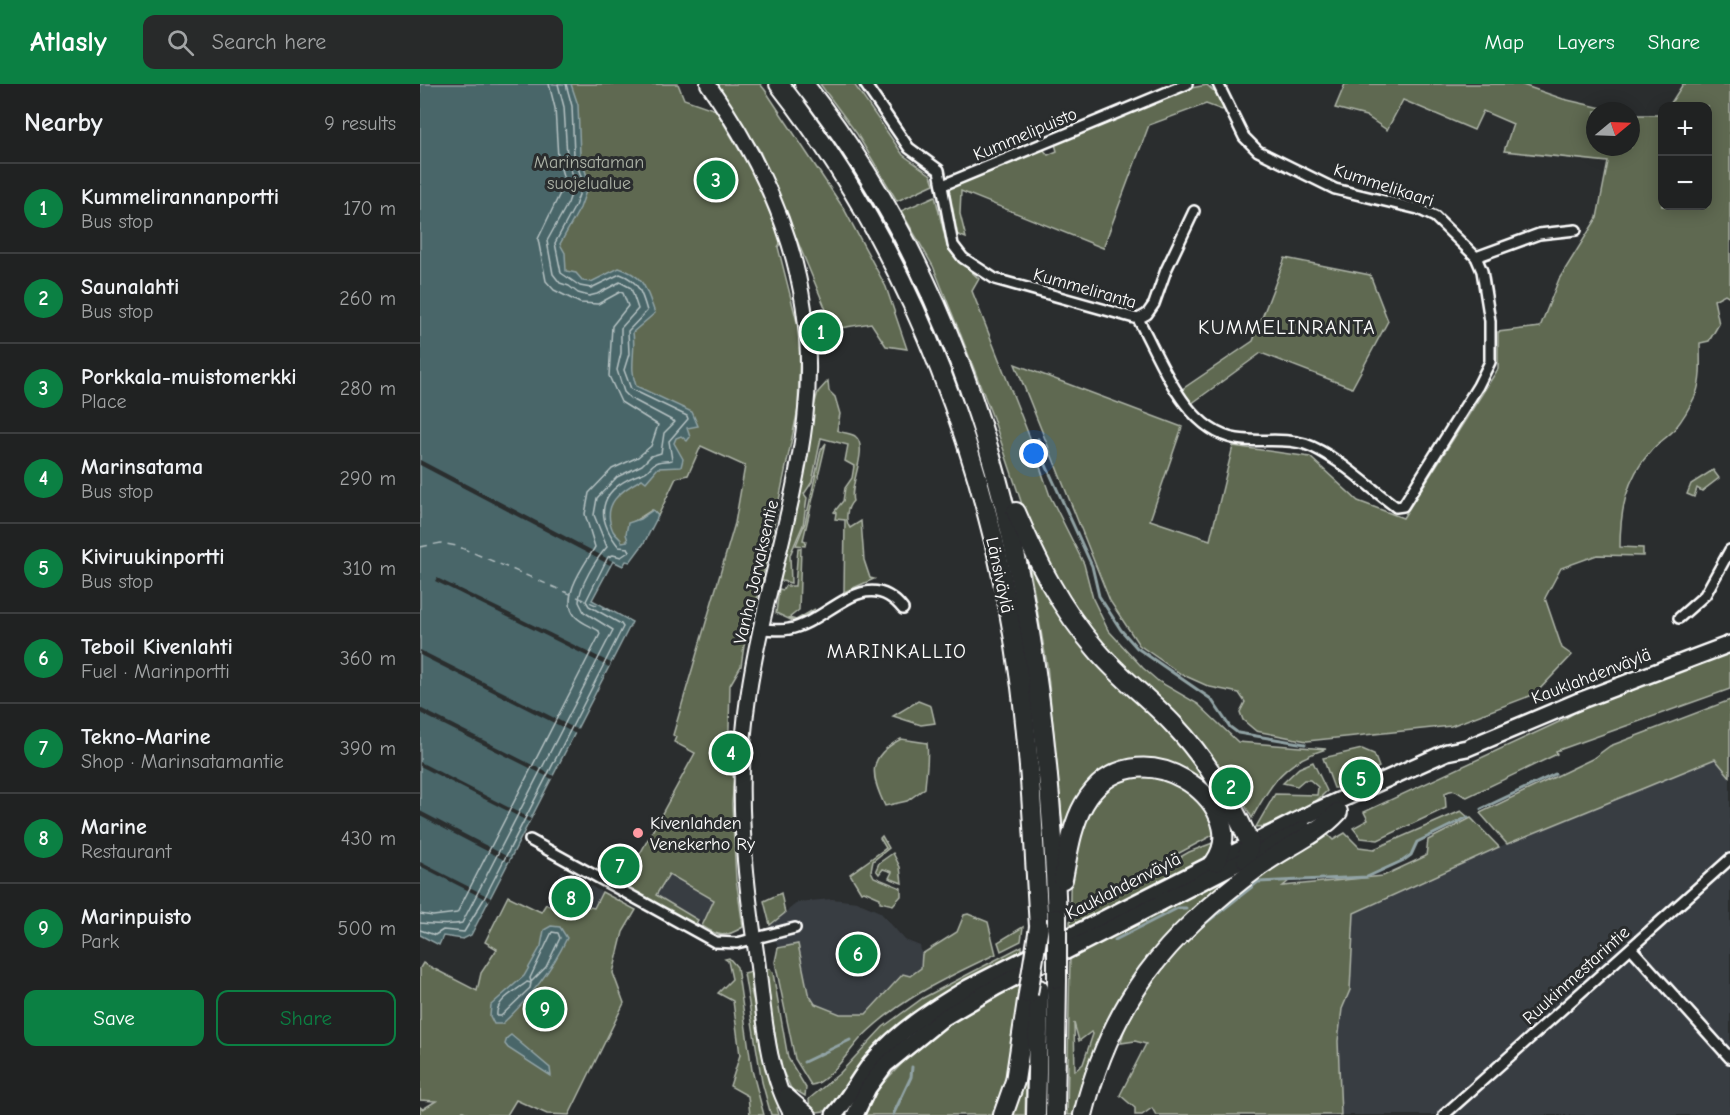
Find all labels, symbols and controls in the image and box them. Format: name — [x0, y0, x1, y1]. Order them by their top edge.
search box — [143, 15, 563, 69]
text: Atlasly — [30, 26, 107, 58]
icon: search — [164, 26, 197, 59]
text: Search here — [212, 29, 326, 55]
text: Map — [1485, 30, 1524, 54]
text: Layers — [1557, 30, 1615, 54]
text: Share — [1648, 30, 1700, 54]
north arrow — [1586, 102, 1640, 156]
map controls — [1658, 102, 1712, 210]
button: + — [1658, 102, 1712, 156]
street label: Kummelipuisto — [970, 103, 1080, 166]
text: Nearby — [24, 108, 103, 138]
text: 9 results — [324, 112, 396, 135]
park label: Marinsataman suojelualue — [534, 152, 644, 194]
button: − — [1658, 156, 1712, 210]
pin: 3 — [696, 158, 736, 202]
street label: Kummelikaari — [1331, 159, 1437, 212]
text: Kummelirannanportti — [81, 184, 279, 210]
text: 1 — [40, 197, 47, 220]
text: 170 m — [343, 197, 396, 220]
text: Bus stop — [81, 210, 153, 233]
street label: Kummeliranta — [1031, 264, 1139, 313]
text: Saunalahti — [81, 274, 179, 300]
text: 2 — [39, 287, 48, 310]
text: 260 m — [339, 287, 396, 310]
text: Bus stop — [81, 300, 153, 323]
pin: 1 — [802, 310, 840, 354]
district label: KUMMELINRANTA — [1198, 316, 1376, 339]
text: Porkkala-muistomerkki — [81, 364, 297, 390]
text: 3 — [39, 377, 48, 400]
text: 280 m — [340, 377, 396, 400]
text: Place — [81, 390, 127, 413]
your location — [1019, 439, 1048, 468]
text: Marinsatama — [81, 454, 203, 480]
text: 4 — [39, 467, 48, 490]
text: 290 m — [340, 467, 396, 490]
text: Bus stop — [81, 480, 153, 503]
street label: Vanha Jorvaksentie — [730, 498, 783, 646]
street label: Länsiväylä — [981, 535, 1018, 615]
text: Kiviruukinportti — [81, 544, 225, 570]
text: 5 — [38, 557, 49, 580]
text: 310 m — [343, 557, 396, 580]
text: Bus stop — [81, 570, 153, 593]
text: Teboil Kivenlahti — [81, 634, 233, 660]
district label: MARINKALLIO — [827, 640, 967, 663]
street label: Kauklahdenväylä — [1528, 644, 1654, 709]
text: 6 — [38, 647, 49, 670]
text: 360 m — [340, 647, 396, 670]
text: Fuel · Marinportti — [81, 660, 230, 683]
text: Tekno-Marine — [81, 724, 210, 750]
pin: 4 — [712, 730, 750, 776]
text: 7 — [39, 737, 48, 760]
text: 390 m — [340, 737, 396, 760]
text: Shop · Marinsatamantie — [81, 750, 284, 773]
pin: 5 — [1342, 756, 1380, 802]
pin: 2 — [1212, 764, 1250, 810]
place label: Kivenlahden Venekerho Ry — [650, 813, 756, 855]
text: Marine — [81, 814, 147, 840]
marker: Kivenlahden Venekerho Ry — [631, 826, 645, 840]
text: 8 — [38, 827, 49, 850]
text: 430 m — [341, 827, 396, 850]
text: Restaurant — [81, 840, 171, 863]
pin: 7 — [600, 844, 640, 888]
street label: Kauklahdenväylä — [1062, 848, 1184, 924]
pin: 8 — [552, 876, 590, 920]
text: Marinpuisto — [81, 904, 192, 930]
text: 9 — [38, 917, 49, 940]
text: 500 m — [338, 917, 396, 940]
street label: Ruukinmestarintie — [1519, 922, 1634, 1029]
text: Park — [81, 930, 119, 953]
pin: 6 — [838, 932, 878, 976]
pin: 9 — [526, 986, 564, 1032]
button: Save — [24, 990, 204, 1046]
button: Share — [216, 990, 396, 1046]

